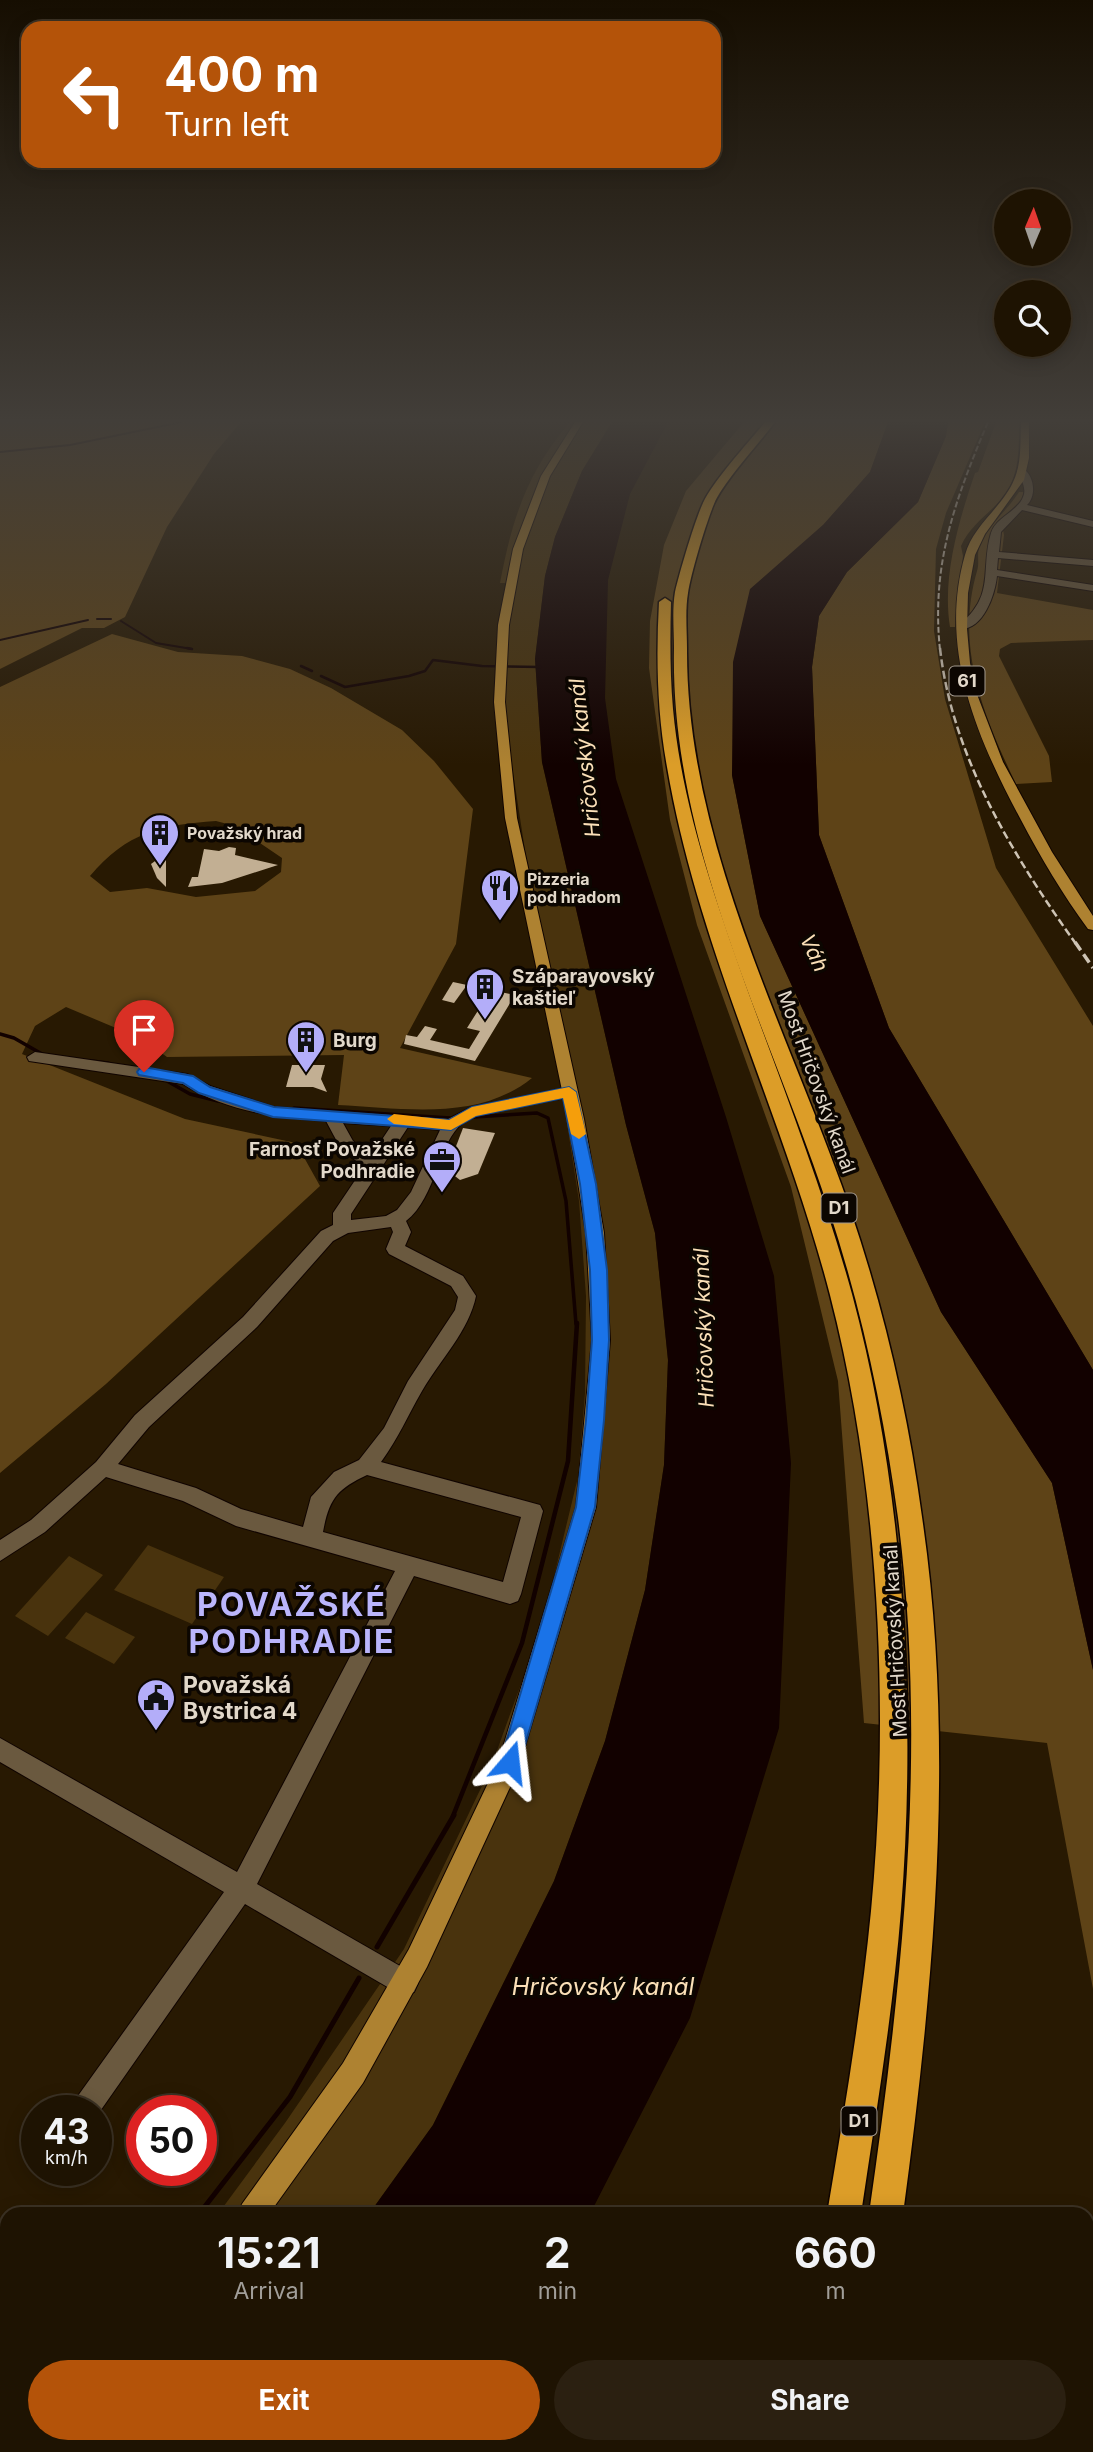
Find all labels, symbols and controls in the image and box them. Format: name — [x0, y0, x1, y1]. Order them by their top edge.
text: 400 m — [164, 45, 320, 104]
icon: left — [49, 49, 140, 140]
text: Turn left — [164, 105, 289, 144]
north arrow — [994, 189, 1071, 266]
map controls — [994, 189, 1071, 357]
button: search — [994, 280, 1071, 357]
road number: 61 — [950, 666, 984, 696]
water label: Hričovský kanál — [564, 676, 605, 839]
building icon: Považský hrad — [139, 812, 181, 867]
place label: Považský hrad — [187, 823, 302, 843]
restaurant icon: Pizzeria pod hradom — [479, 867, 521, 922]
place label: Pizzeria pod hradom — [527, 869, 621, 907]
water label: Váh — [795, 930, 834, 976]
place label: Száparayovský kaštieľ — [512, 965, 655, 1010]
building icon: Száparayovský kaštieľ — [464, 966, 506, 1021]
street label: Most Hričovský kanál — [773, 988, 860, 1177]
pin — [114, 1000, 174, 1072]
icon: arrive — [125, 1011, 163, 1049]
building icon: Burg — [285, 1019, 327, 1074]
place label: Burg — [333, 1029, 377, 1052]
place label: Farnosť Považské Podhradie — [249, 1138, 415, 1183]
office icon: Farnosť Považské Podhradie — [421, 1139, 463, 1194]
road number: D1 — [822, 1194, 856, 1223]
water label: Hričovský kanál — [688, 1247, 719, 1408]
street label: Most Hričovský kanál — [879, 1544, 912, 1738]
district label: POVAŽSKÉ PODHRADIE — [189, 1585, 395, 1661]
place label: Považská Bystrica 4 — [183, 1671, 297, 1725]
public building icon: Považská Bystrica 4 — [135, 1677, 177, 1732]
position arrow — [473, 1725, 547, 1799]
water label: Hričovský kanál — [512, 1972, 694, 2001]
speed limit sign: 50 — [126, 2095, 217, 2186]
road number: D1 — [842, 2106, 876, 2136]
text: 43 — [43, 2110, 90, 2152]
text: km/h — [45, 2147, 88, 2168]
text: 15:21 — [217, 2227, 321, 2278]
text: 2 — [544, 2227, 571, 2278]
text: 660 — [794, 2227, 877, 2278]
text: Arrival — [233, 2277, 304, 2305]
text: min — [538, 2277, 577, 2305]
text: m — [825, 2277, 846, 2305]
button: Exit — [28, 2360, 540, 2440]
button: Share — [554, 2360, 1066, 2440]

